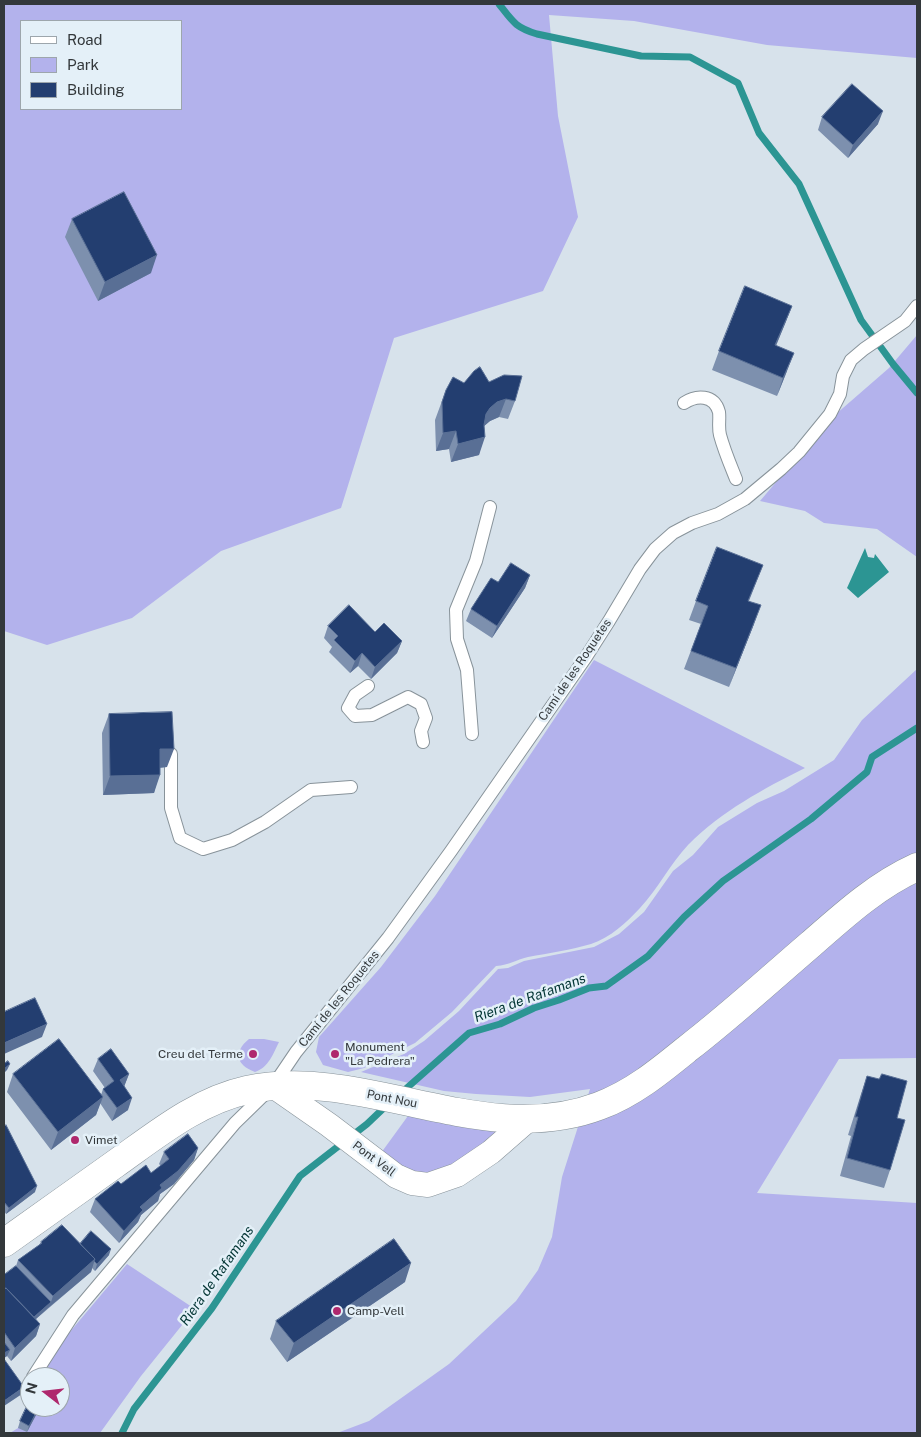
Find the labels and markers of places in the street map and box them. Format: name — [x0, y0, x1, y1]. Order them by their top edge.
place label: Monument "La Pedrera" — [345, 1040, 415, 1068]
place label: Creu del Terme — [158, 1047, 243, 1061]
marker: Creu del Terme — [247, 1048, 259, 1060]
marker: Monument "La Pedrera" — [329, 1048, 341, 1060]
place label: Vimet — [85, 1133, 118, 1147]
marker: Vimet — [69, 1134, 81, 1146]
place label: Camp-Vell — [347, 1304, 404, 1318]
marker: Camp-Vell — [331, 1305, 343, 1317]

